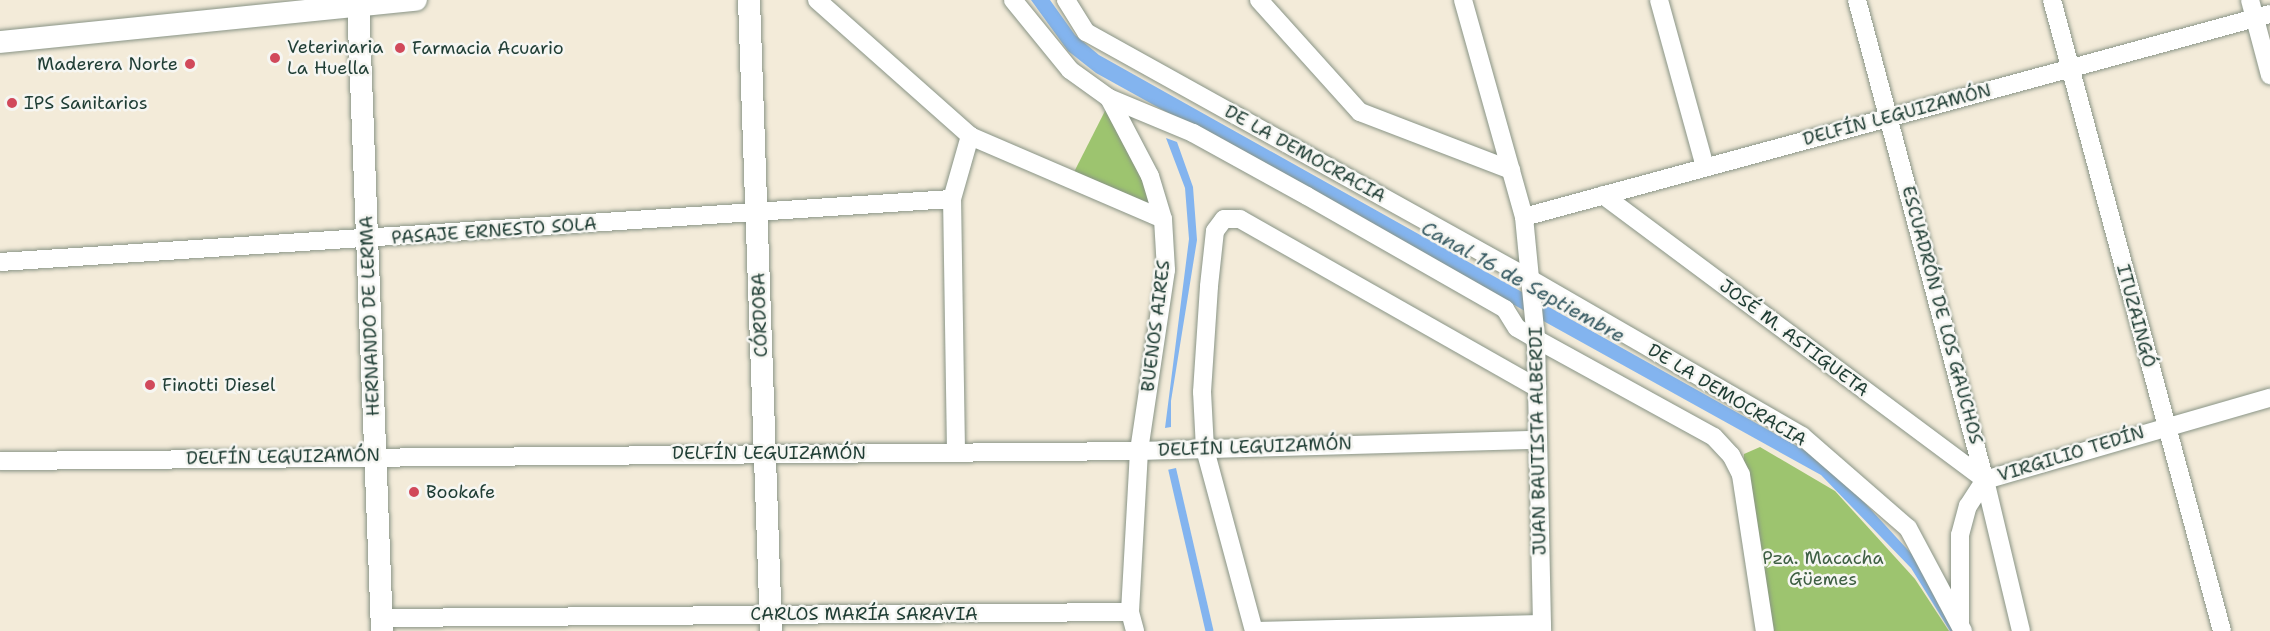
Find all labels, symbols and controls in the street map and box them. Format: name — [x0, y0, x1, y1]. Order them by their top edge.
place label: Veterinaria La Huella — [287, 37, 383, 80]
place label: Farmacia Acuario — [412, 37, 564, 59]
marker: Farmacia Acuario — [393, 41, 407, 55]
marker: Veterinaria La Huella — [268, 51, 282, 65]
place label: Maderera Norte — [37, 53, 178, 75]
marker: Maderera Norte — [183, 57, 197, 71]
street label: DELFÍN LEGUIZAMÓN — [1801, 79, 1993, 151]
place label: IPS Sanitarios — [24, 92, 148, 114]
marker: IPS Sanitarios — [5, 96, 19, 110]
street label: DE LA DEMOCRACIA — [1221, 101, 1389, 207]
street label: ESCUADRÓN DE LOS GAUCHOS — [1897, 184, 1987, 446]
street label: PASAJE ERNESTO SOLA — [391, 213, 597, 249]
street label: HERNANDO DE LERMA — [356, 215, 384, 417]
water label: Canal 16 de Septiembre — [1417, 216, 1629, 348]
street label: BUENOS AIRES — [1137, 259, 1175, 393]
street label: ITUZAINGÓ — [2112, 262, 2160, 370]
street label: CÓRDOBA — [748, 272, 772, 358]
street label: JOSÉ M. ASTIGUETA — [1715, 275, 1873, 401]
street label: JUAN BAUTISTA ALBERDI — [1525, 326, 1551, 556]
street label: DE LA DEMOCRACIA — [1644, 339, 1810, 451]
place label: Finotti Diesel — [162, 374, 275, 396]
marker: Finotti Diesel — [143, 378, 157, 392]
street label: VIRGILIO TEDÍN — [1995, 421, 2147, 487]
street label: DELFÍN LEGUIZAMÓN — [1158, 433, 1352, 461]
street label: DELFÍN LEGUIZAMÓN — [672, 442, 866, 464]
street label: DELFÍN LEGUIZAMÓN — [186, 445, 380, 469]
place label: Bookafe — [426, 481, 495, 503]
marker: Bookafe — [407, 485, 421, 499]
park label: Pza. Macacha Güemes — [1762, 548, 1884, 590]
street label: CARLOS MARÍA SARAVIA — [750, 603, 978, 625]

